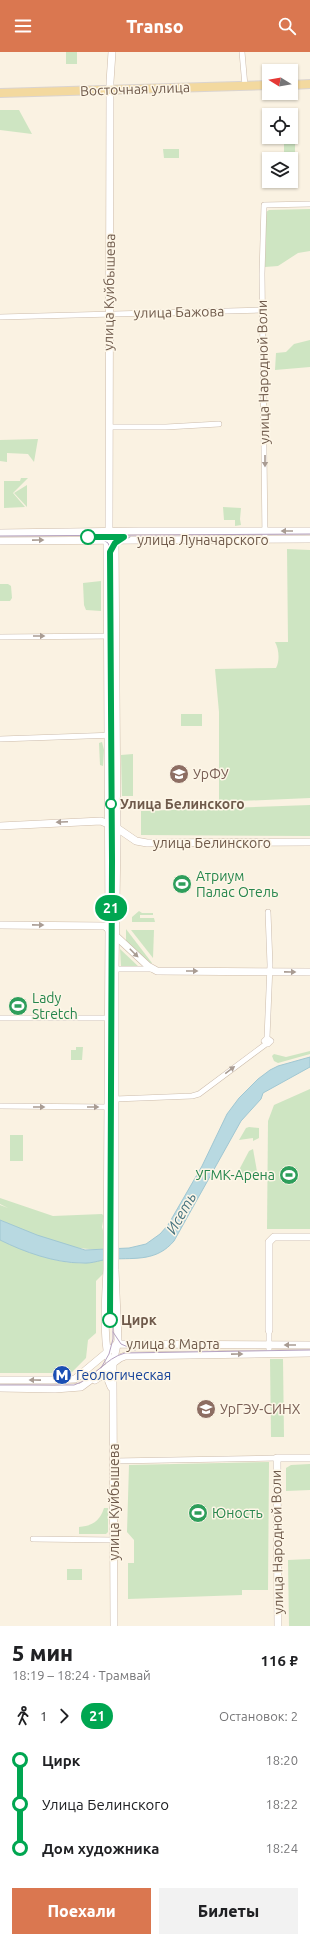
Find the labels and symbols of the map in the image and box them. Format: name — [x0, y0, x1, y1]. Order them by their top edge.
north arrow — [262, 64, 298, 100]
street label: Восточная улица — [80, 79, 190, 99]
street label: улица Куйбышева — [100, 233, 118, 351]
street label: улица Народной Воли — [254, 300, 272, 444]
street label: улица Бажова — [134, 303, 224, 321]
one-way arrow — [262, 455, 268, 468]
one-way arrow — [280, 528, 293, 534]
unlabelled marker — [80, 529, 96, 545]
street label: улица Луначарского — [137, 532, 269, 548]
one-way arrow — [32, 537, 45, 543]
one-way arrow — [33, 633, 46, 639]
school or university icon: УрФУ — [168, 763, 190, 785]
place label: УрФУ — [193, 766, 229, 782]
place label: Улица Белинского — [120, 796, 245, 812]
marker: Улица Белинского — [105, 798, 117, 810]
one-way arrow — [56, 819, 68, 826]
street label: улица Белинского — [153, 835, 271, 851]
place label: Атриум Палас Отель — [196, 868, 278, 900]
sports icon: Атриум Палас Отель — [171, 873, 193, 895]
line badge: 21 — [93, 895, 129, 921]
one-way arrow — [32, 921, 44, 928]
one-way arrow — [129, 948, 139, 958]
one-way arrow — [186, 968, 199, 974]
one-way arrow — [284, 969, 297, 975]
place label: Lady Stretch — [32, 990, 78, 1022]
sports icon: Lady Stretch — [7, 995, 29, 1017]
one-way arrow — [225, 1067, 235, 1075]
one-way arrow — [33, 1103, 45, 1110]
one-way arrow — [87, 1103, 99, 1110]
sports icon: УГМК-Арена — [278, 1164, 300, 1186]
place label: УГМК-Арена — [196, 1167, 275, 1183]
water label: Исеть — [162, 1189, 200, 1237]
marker: Цирк — [102, 1312, 118, 1328]
place label: Цирк — [121, 1312, 157, 1328]
street label: улица 8 Марта — [126, 1336, 220, 1352]
one-way arrow — [283, 1342, 296, 1348]
one-way arrow — [231, 1351, 244, 1357]
metro station icon: Геологическая — [51, 1364, 73, 1386]
place label: Геологическая — [76, 1367, 171, 1383]
one-way arrow — [28, 1377, 41, 1383]
school or university icon: УрГЭУ-СИНХ — [195, 1398, 217, 1420]
place label: УрГЭУ-СИНХ — [220, 1401, 301, 1417]
street label: улица Куйбышева — [106, 1443, 122, 1561]
street label: улица Народной Воли — [268, 1470, 286, 1614]
sports icon: Юность — [187, 1502, 209, 1524]
place label: Юность — [212, 1505, 263, 1521]

